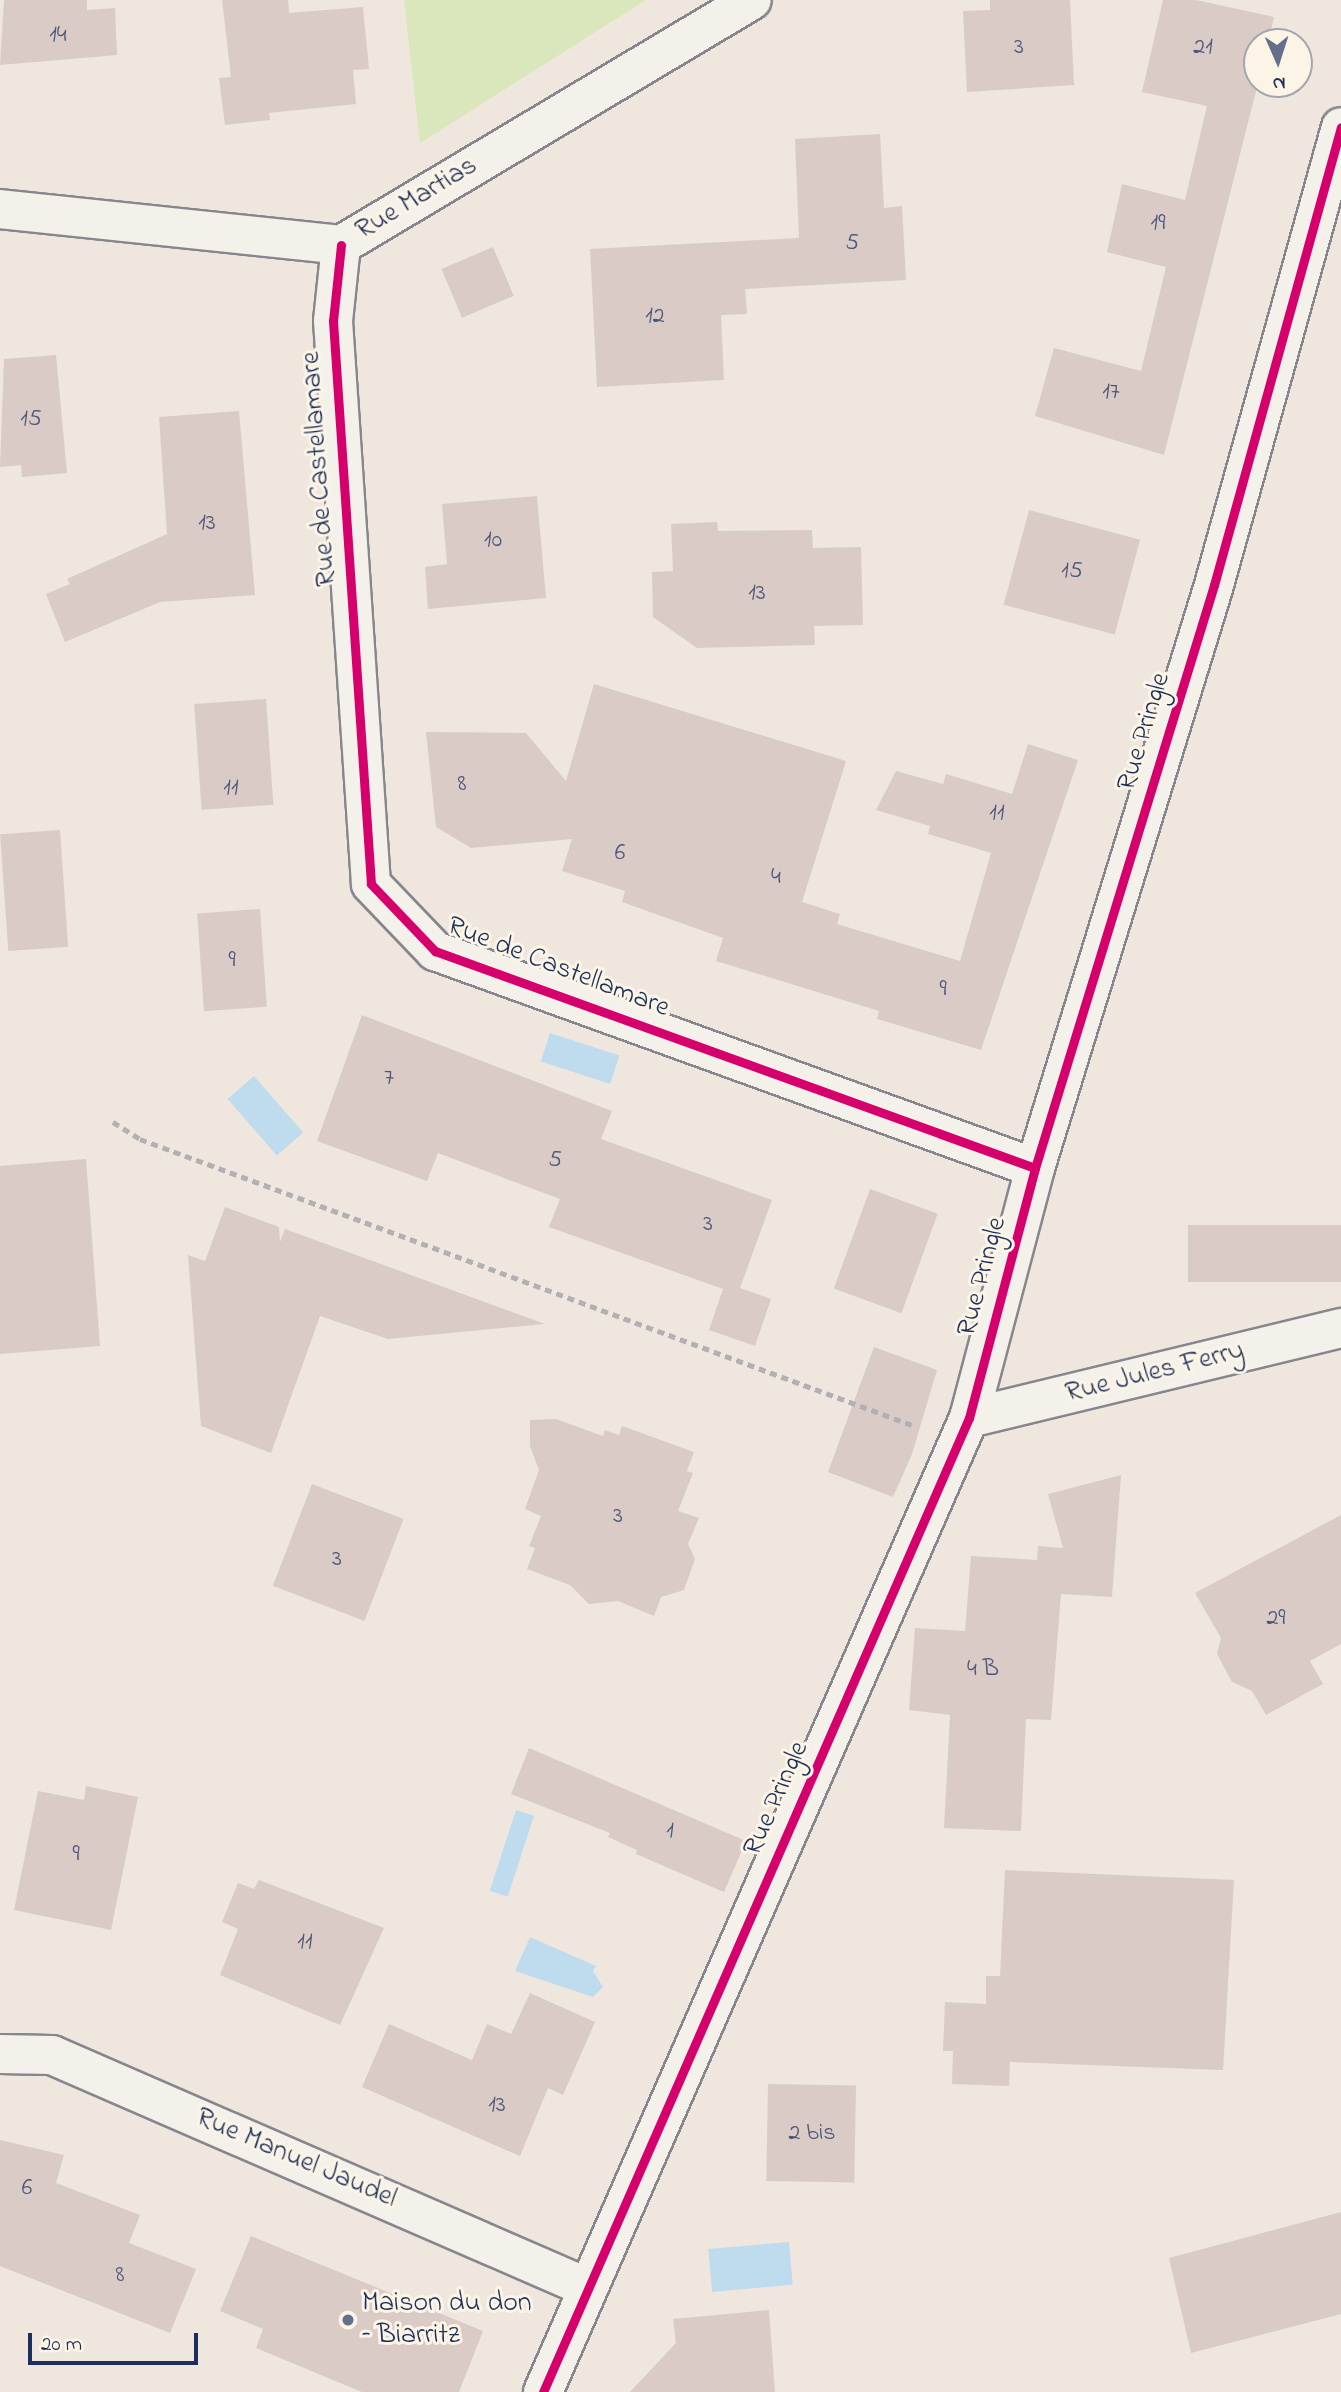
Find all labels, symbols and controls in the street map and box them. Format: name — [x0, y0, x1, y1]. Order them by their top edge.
house number: 14 — [49, 22, 67, 50]
north arrow — [1243, 28, 1313, 98]
house number: 3 — [1014, 34, 1024, 62]
house number: 21 — [1193, 34, 1213, 62]
text: N — [1272, 69, 1286, 96]
street label: Rue Martias — [350, 150, 484, 248]
house number: 19 — [1151, 210, 1165, 238]
house number: 5 — [845, 230, 859, 258]
house number: 12 — [645, 303, 665, 331]
street label: Rue de Castellamare — [295, 350, 345, 588]
house number: 17 — [1102, 379, 1120, 407]
house number: 15 — [20, 406, 42, 434]
house number: 13 — [198, 510, 216, 538]
house number: 10 — [484, 527, 502, 555]
house number: 15 — [1061, 558, 1083, 586]
house number: 13 — [748, 580, 766, 608]
street label: Rue Pringle — [1111, 669, 1179, 795]
house number: 8 — [458, 771, 466, 799]
house number: 11 — [223, 775, 239, 803]
house number: 11 — [989, 800, 1005, 828]
house number: 6 — [615, 840, 625, 868]
house number: 4 — [771, 864, 781, 892]
street label: Rue de Castellamare — [442, 910, 674, 1026]
house number: 9 — [228, 947, 236, 975]
house number: 9 — [939, 976, 947, 1004]
house number: 7 — [384, 1065, 394, 1093]
house number: 5 — [548, 1147, 562, 1175]
house number: 3 — [703, 1211, 713, 1239]
street label: Rue Pringle — [951, 1214, 1015, 1340]
street label: Rue Jules Ferry — [1062, 1335, 1248, 1411]
house number: 3 — [613, 1503, 623, 1531]
house number: 3 — [332, 1546, 342, 1574]
house number: 29 — [1266, 1605, 1286, 1633]
house number: 4 B — [967, 1656, 999, 1684]
street label: Rue Pringle — [737, 1737, 817, 1861]
house number: 1 — [666, 1818, 674, 1846]
house number: 9 — [72, 1841, 80, 1869]
house number: 11 — [297, 1929, 313, 1957]
house number: 13 — [488, 2092, 506, 2120]
street label: Rue Manuel Jaudel — [191, 2102, 401, 2216]
house number: 2 bis — [788, 2120, 836, 2148]
house number: 6 — [22, 2175, 32, 2203]
house number: 8 — [116, 2262, 124, 2290]
place label: Maison du don – Biarritz — [362, 2287, 532, 2353]
marker: Maison du don – Biarritz — [340, 2312, 356, 2328]
scale bar — [32, 2318, 201, 2362]
text: 20 m — [41, 2330, 82, 2360]

